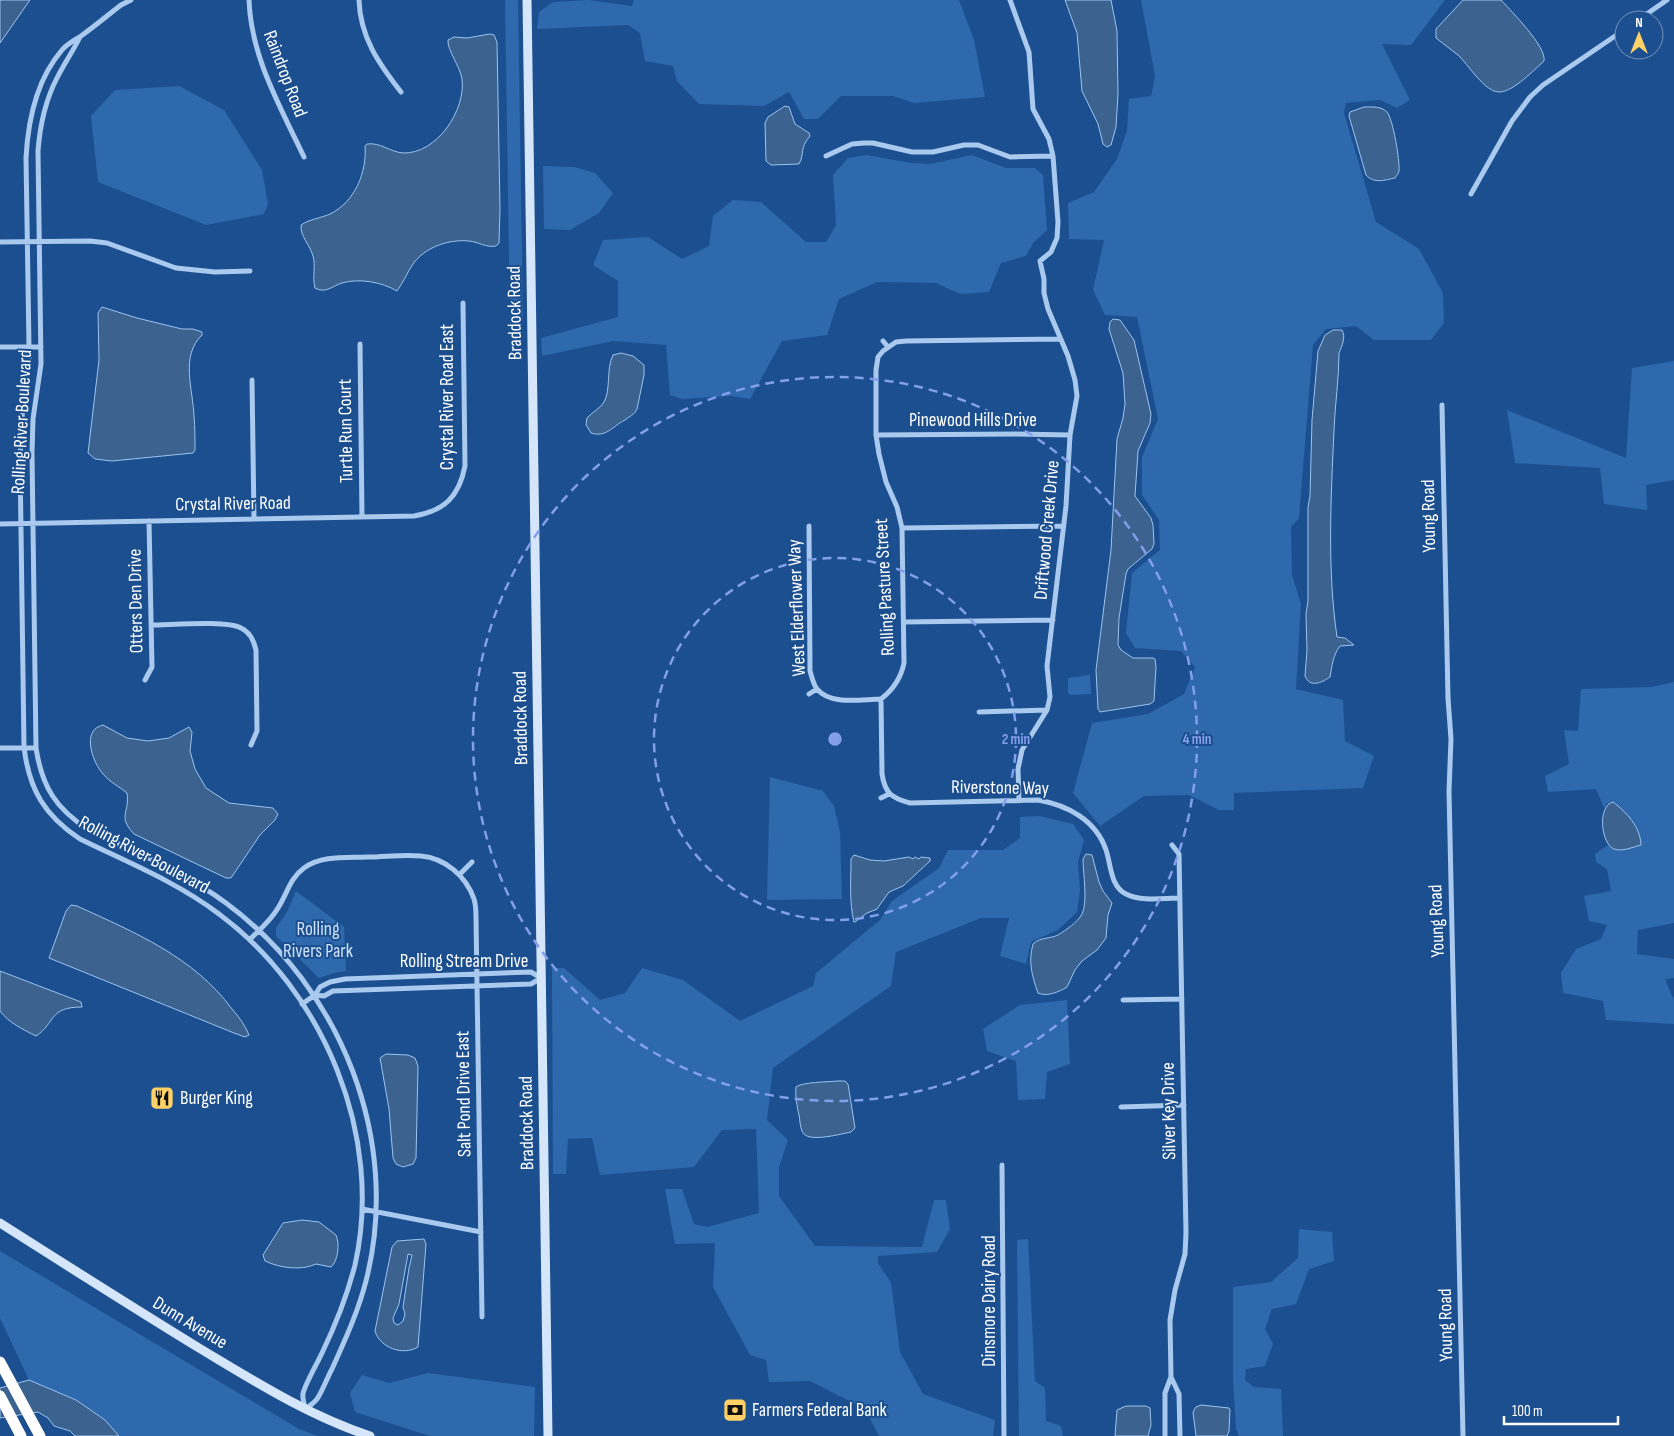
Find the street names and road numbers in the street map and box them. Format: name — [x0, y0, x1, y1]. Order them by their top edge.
street label: Raindrop Road — [258, 27, 312, 121]
street label: Braddock Road — [503, 266, 527, 360]
street label: Crystal River Road East — [436, 324, 459, 470]
street label: Rolling River Boulevard — [7, 349, 37, 495]
street label: Turtle Run Court — [334, 379, 358, 483]
street label: Pinewood Hills Drive — [909, 409, 1037, 432]
street label: Driftwood Creek Drive — [1029, 459, 1065, 601]
street label: Young Road — [1417, 479, 1441, 553]
street label: Crystal River Road — [175, 491, 291, 517]
street label: Rolling Pasture Street — [870, 517, 900, 656]
street label: West Elderflower Way — [783, 538, 811, 677]
street label: Otters Den Drive — [124, 548, 148, 654]
street label: Braddock Road — [509, 671, 533, 765]
street label: Riverstone Way — [951, 776, 1050, 800]
street label: Rolling River Boulevard — [75, 811, 213, 899]
street label: Young Road — [1424, 884, 1450, 958]
street label: Rolling Stream Drive — [400, 950, 528, 973]
street label: Salt Pond Drive East — [451, 1030, 477, 1157]
street label: Silver Key Drive — [1157, 1062, 1181, 1160]
street label: Braddock Road — [515, 1076, 539, 1170]
street label: Dinsmore Dairy Road — [978, 1235, 1001, 1367]
street label: Young Road — [1434, 1288, 1458, 1362]
street label: Dunn Avenue — [148, 1292, 232, 1354]

